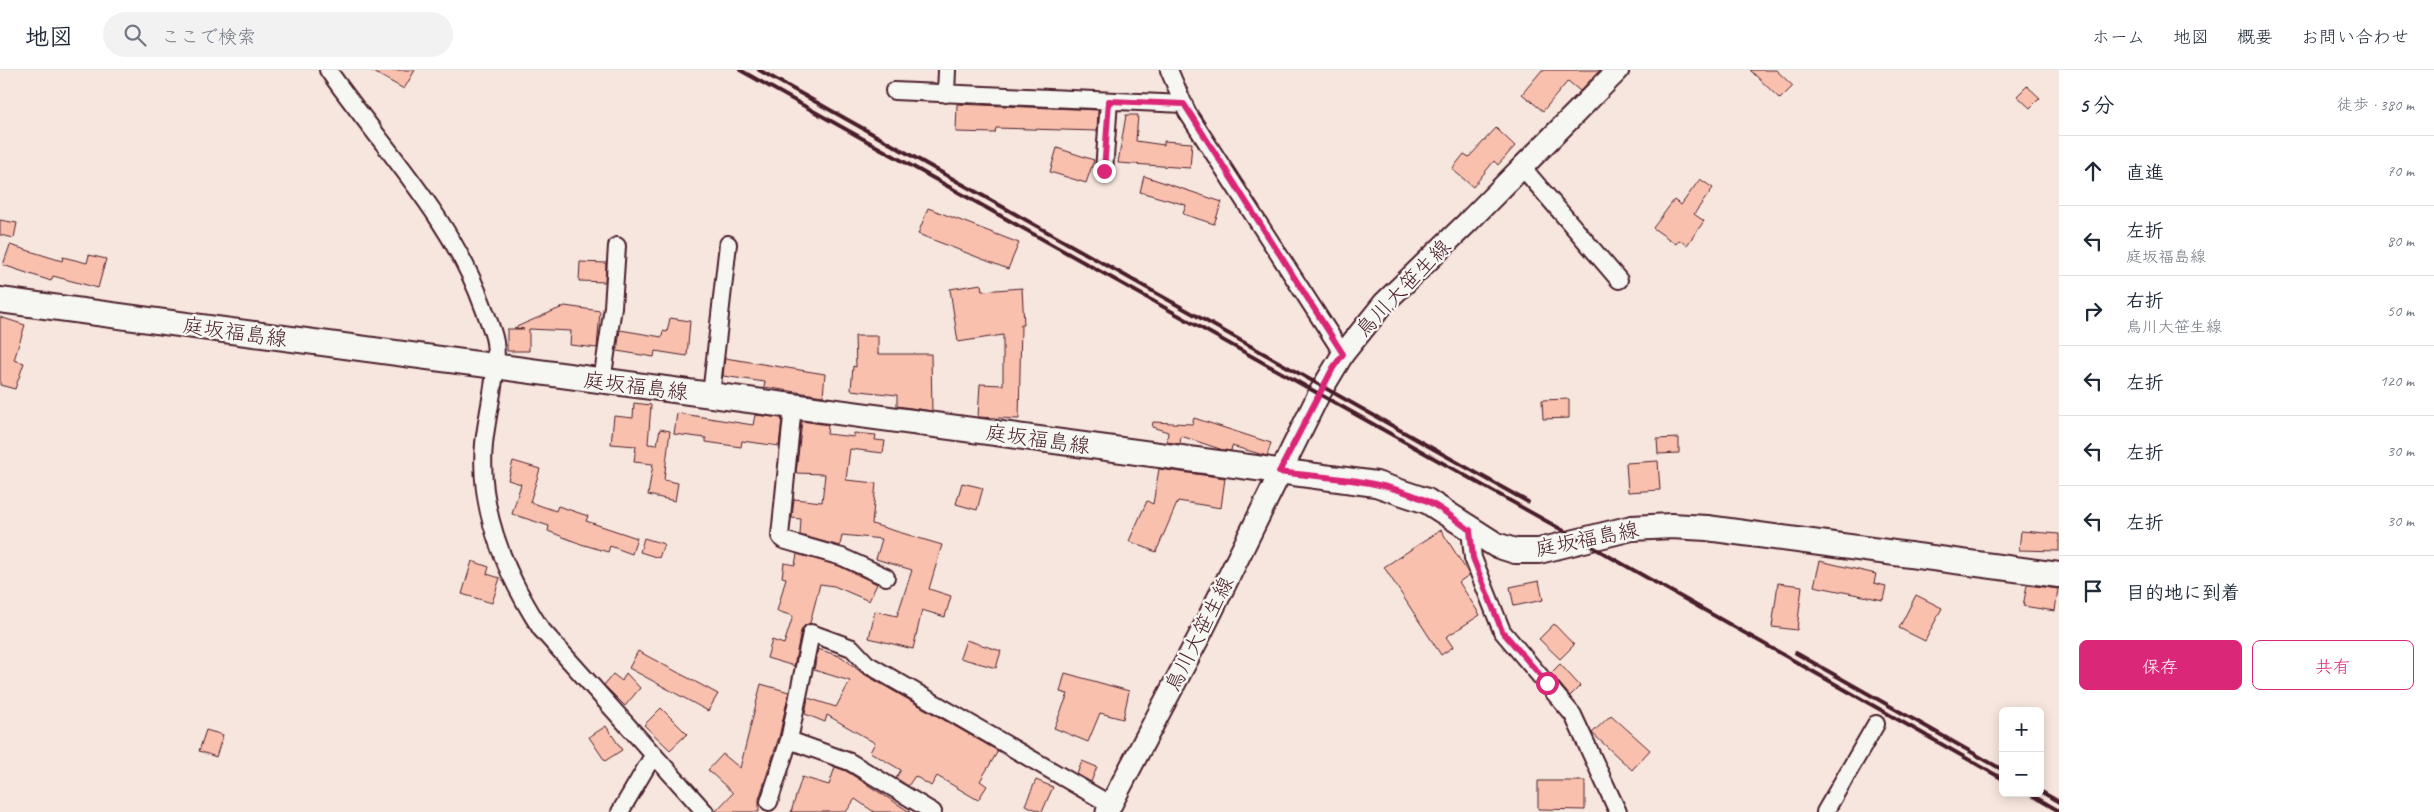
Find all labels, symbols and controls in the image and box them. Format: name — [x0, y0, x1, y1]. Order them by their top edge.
search box — [103, 12, 453, 57]
icon: search — [121, 21, 149, 49]
text: 地図 — [25, 22, 73, 52]
text: ここで検索 — [161, 25, 256, 49]
text: ホーム — [2092, 26, 2145, 48]
text: 地図 — [2173, 26, 2209, 48]
text: 概要 — [2237, 26, 2273, 48]
text: お問い合わせ — [2301, 26, 2409, 48]
text: 5 分 — [2079, 92, 2114, 118]
text: 徒歩 · 380 m — [2337, 95, 2414, 115]
icon: ahead — [2079, 157, 2107, 185]
route end — [1093, 160, 1116, 183]
text: 直進 — [2126, 161, 2164, 185]
text: 70 m — [2387, 161, 2414, 181]
text: 左折 — [2126, 219, 2164, 243]
icon: left — [2079, 227, 2107, 255]
text: 80 m — [2387, 231, 2414, 251]
street label: 鳥川大笹生線 — [1350, 234, 1456, 342]
text: 庭坂福島線 — [2126, 247, 2206, 267]
text: 右折 — [2126, 289, 2164, 313]
icon: right — [2079, 297, 2107, 325]
text: 50 m — [2387, 301, 2414, 321]
street label: 庭坂福島線 — [181, 312, 289, 352]
text: 鳥川大笹生線 — [2126, 317, 2222, 337]
street label: 庭坂福島線 — [582, 367, 690, 405]
icon: left — [2079, 367, 2107, 395]
text: 左折 — [2126, 371, 2164, 395]
text: 120 m — [2380, 371, 2414, 391]
street label: 庭坂福島線 — [984, 419, 1092, 459]
icon: left — [2079, 437, 2107, 465]
text: 左折 — [2126, 441, 2164, 465]
text: 30 m — [2387, 441, 2414, 461]
icon: left — [2079, 507, 2107, 535]
text: 左折 — [2126, 511, 2164, 535]
text: 30 m — [2387, 511, 2414, 531]
street label: 庭坂福島線 — [1533, 516, 1641, 562]
street label: 鳥川大笹生線 — [1159, 572, 1239, 696]
icon: arrive — [2079, 577, 2107, 605]
text: 目的地に到着 — [2126, 581, 2240, 605]
button: 保存 — [2079, 640, 2242, 690]
button: 共有 — [2252, 640, 2414, 690]
route start — [1536, 672, 1559, 695]
map controls — [1999, 707, 2044, 797]
button: + — [1999, 707, 2044, 752]
button: − — [1999, 752, 2044, 797]

